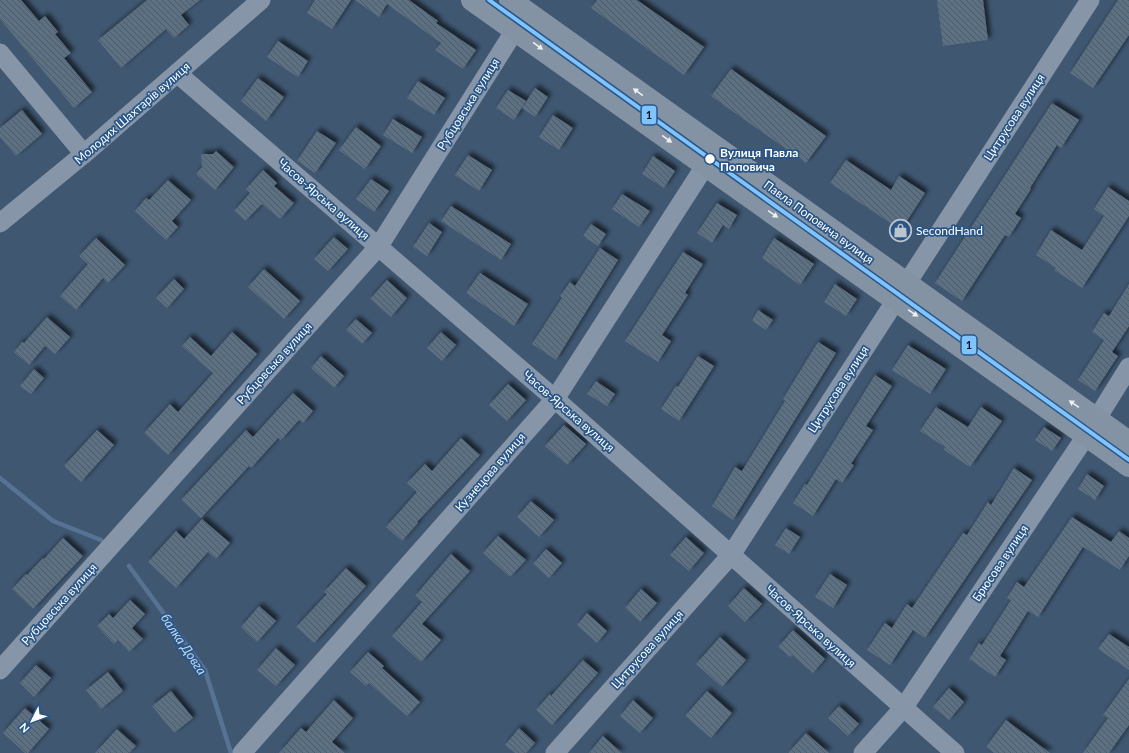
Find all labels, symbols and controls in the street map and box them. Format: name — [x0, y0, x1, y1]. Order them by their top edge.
one-way arrow — [533, 42, 544, 51]
street label: Рубцовська вулиця — [434, 55, 502, 153]
street label: Молодих Шахтарів вулиця — [71, 59, 193, 167]
street label: Цитрусова вулиця — [980, 71, 1048, 163]
one-way arrow — [633, 88, 644, 96]
line badge: 1 — [641, 105, 657, 125]
text: 1 — [646, 108, 652, 121]
one-way arrow — [661, 135, 672, 143]
place label: Вулиця Павла Поповича — [720, 145, 798, 174]
marker: Вулиця Павла Поповича — [703, 152, 717, 166]
street label: Часов-Ярська вулиця — [275, 155, 373, 243]
street label: Павла Поповича вулиця — [761, 177, 877, 267]
one-way arrow — [767, 210, 778, 218]
shop icon: SecondHand — [888, 217, 914, 243]
place label: SecondHand — [916, 223, 983, 238]
one-way arrow — [908, 309, 918, 317]
street label: Рубцовська вулиця — [233, 319, 315, 407]
line badge: 1 — [961, 335, 977, 355]
text: 1 — [966, 338, 972, 351]
street label: Цитрусова вулиця — [804, 343, 872, 435]
street label: Часов-Ярська вулиця — [520, 367, 618, 455]
one-way arrow — [1069, 399, 1080, 408]
street label: Кузнецова вулиця — [452, 429, 528, 514]
street label: Брюсова вулиця — [969, 522, 1031, 604]
street label: Рубцовська вулиця — [18, 560, 100, 648]
street label: Часов-Ярська вулиця — [763, 581, 859, 671]
street label: Цитрусова вулиця — [608, 606, 686, 691]
water label: балка Довга — [158, 610, 211, 678]
north arrow — [12, 701, 52, 741]
text: N — [17, 721, 32, 736]

